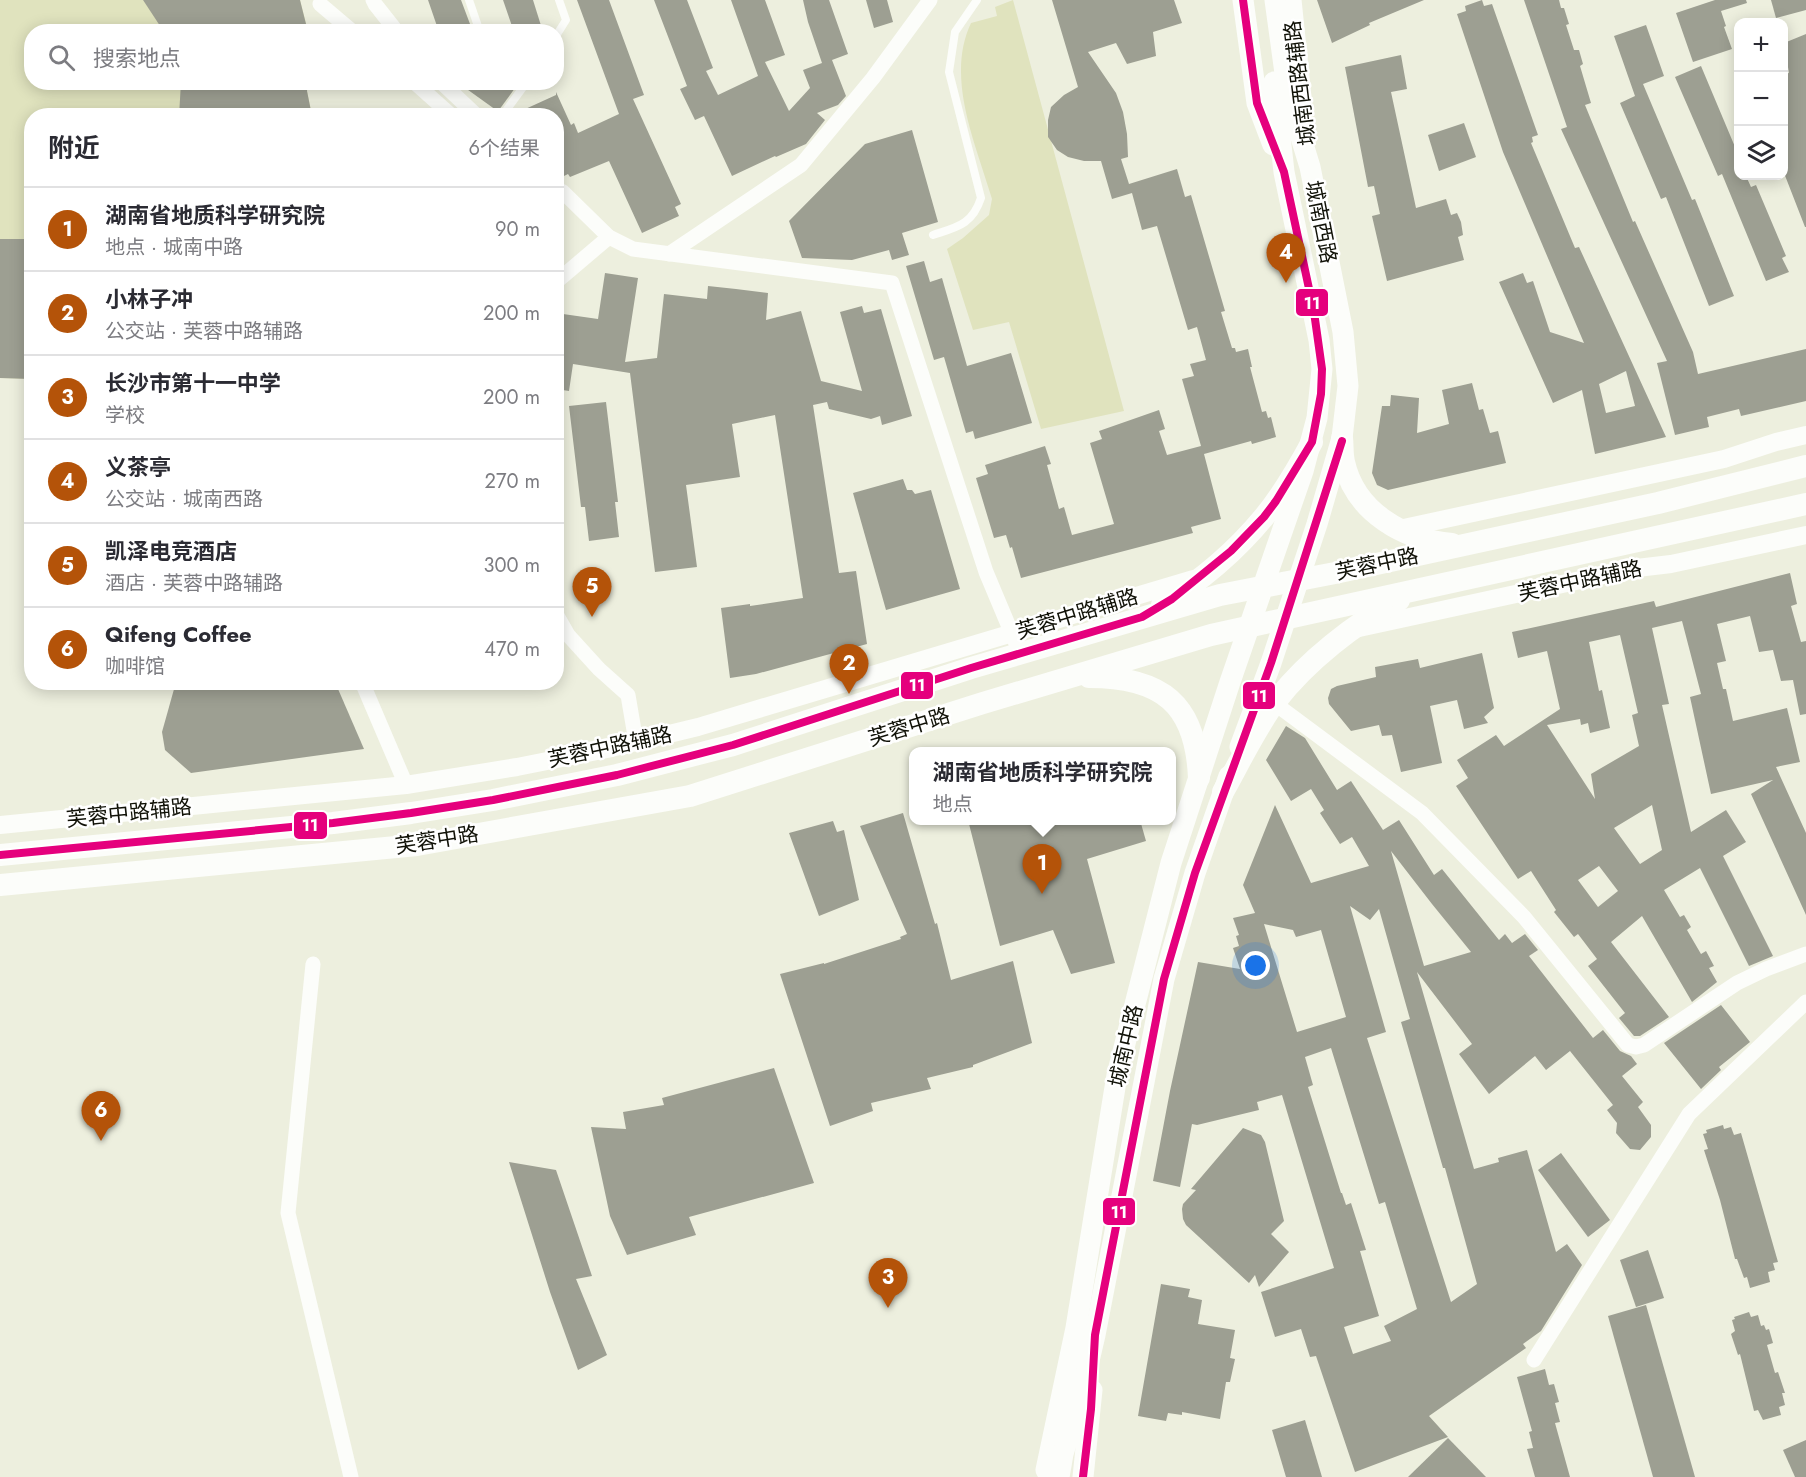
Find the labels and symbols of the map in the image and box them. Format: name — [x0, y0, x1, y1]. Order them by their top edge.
street label: 城南西路辅路 — [1277, 19, 1323, 147]
street label: 城南西路 — [1298, 178, 1344, 266]
pin: 4 — [1266, 234, 1306, 283]
line badge: 11 — [1295, 288, 1329, 317]
text: 11 — [1304, 292, 1320, 315]
street label: 芙蓉中路 — [1333, 541, 1421, 587]
street label: 芙蓉中路辅路 — [1515, 553, 1645, 609]
pin: 5 — [572, 568, 612, 617]
street label: 芙蓉中路辅路 — [1012, 581, 1142, 647]
pin: 2 — [830, 644, 868, 694]
line badge: 11 — [900, 671, 934, 700]
text: 11 — [909, 674, 925, 697]
line badge: 11 — [1242, 681, 1276, 710]
text: 11 — [1251, 685, 1267, 708]
street label: 芙蓉中路 — [864, 700, 954, 754]
street label: 芙蓉中路辅路 — [545, 719, 675, 775]
street label: 芙蓉中路辅路 — [65, 791, 193, 835]
line badge: 11 — [293, 811, 328, 840]
text: 11 — [302, 814, 318, 837]
street label: 芙蓉中路 — [393, 819, 481, 861]
pin: 1 — [1022, 844, 1062, 894]
your location — [1241, 951, 1270, 980]
street label: 城南中路 — [1102, 1002, 1150, 1090]
pin: 6 — [82, 1092, 120, 1141]
line badge: 11 — [1102, 1197, 1136, 1226]
text: 11 — [1111, 1201, 1127, 1224]
pin: 3 — [868, 1258, 908, 1308]

